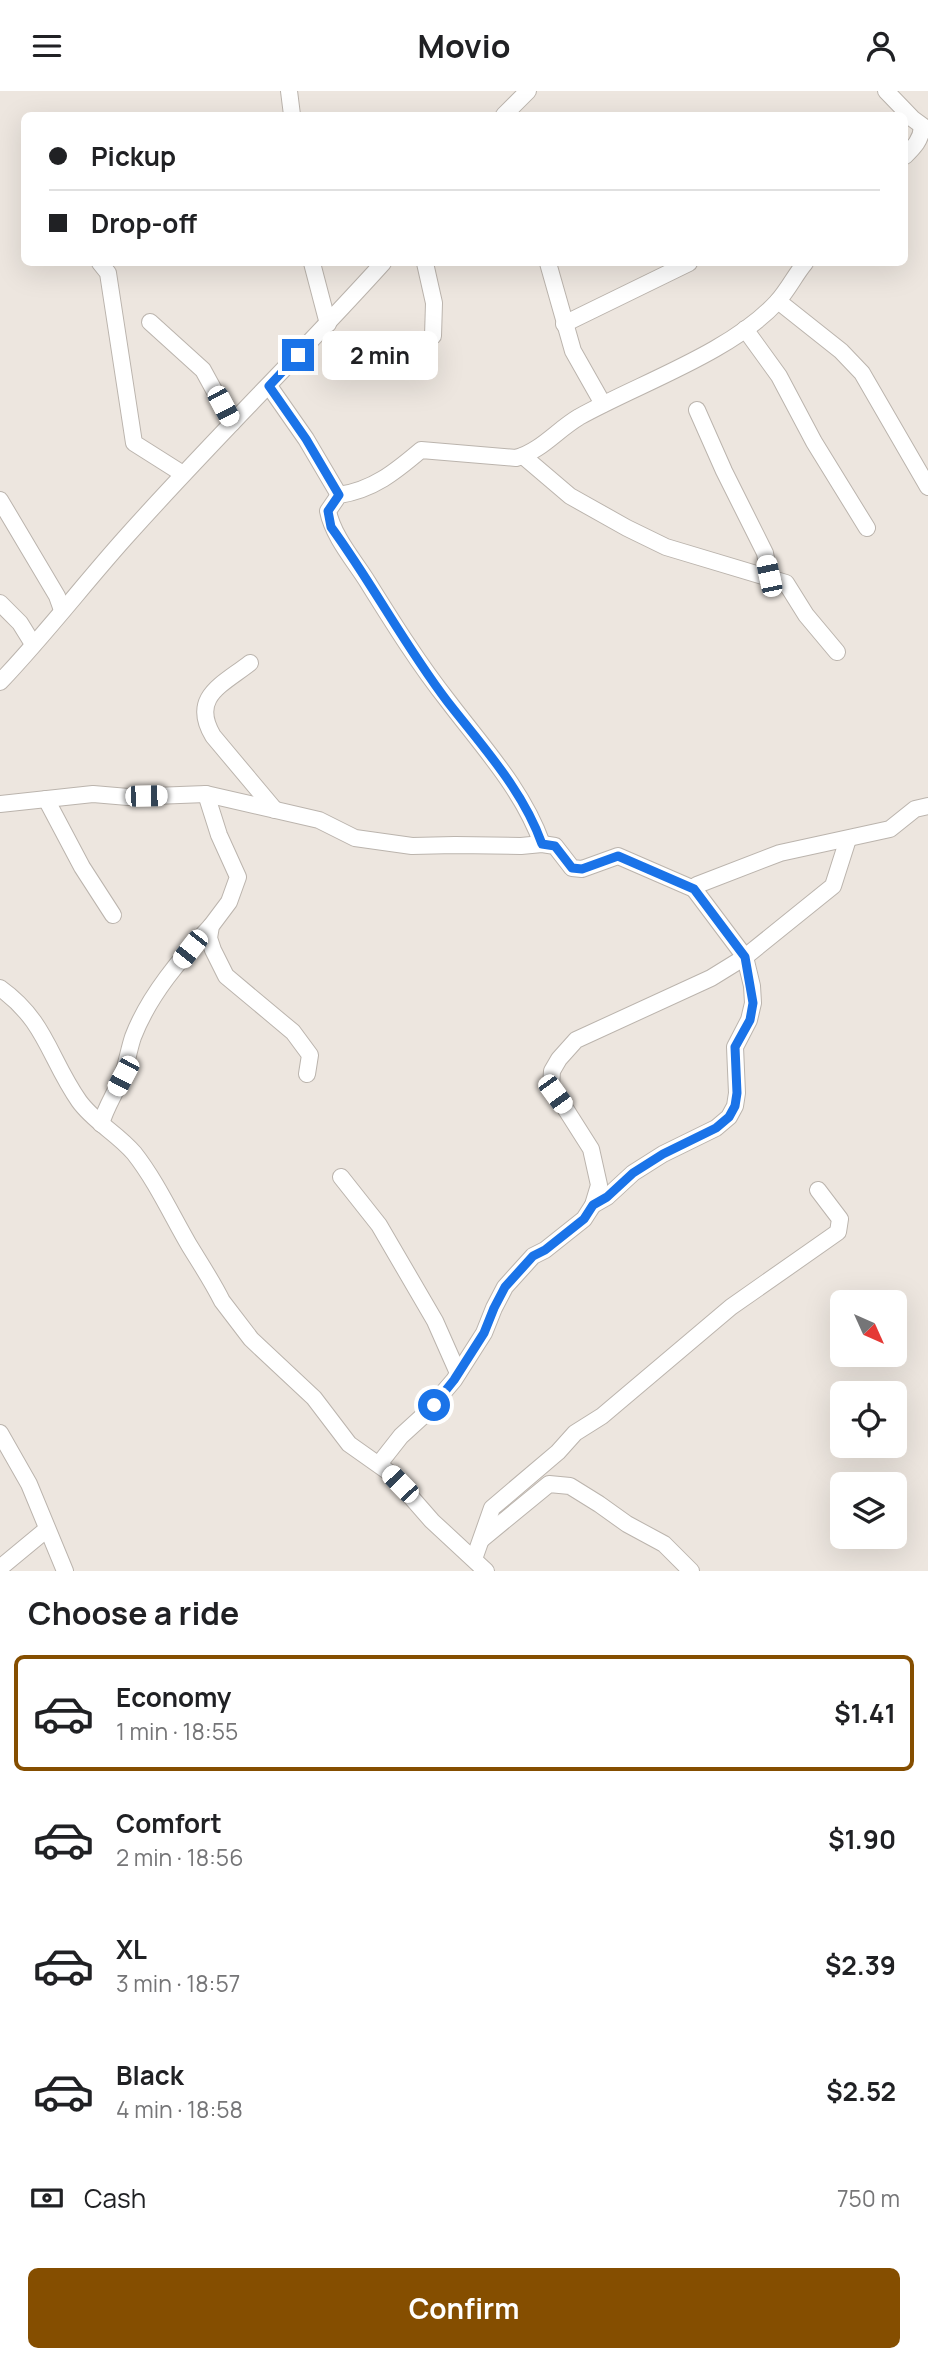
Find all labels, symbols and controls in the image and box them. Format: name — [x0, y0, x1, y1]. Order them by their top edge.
text: Movio — [418, 24, 510, 68]
icon: menu — [28, 27, 66, 65]
icon: person — [862, 27, 900, 65]
text: Pickup — [91, 138, 176, 174]
text: Drop-off — [91, 205, 197, 241]
callout: 2 min — [322, 331, 438, 379]
route end — [282, 339, 314, 371]
text: 2 min — [350, 339, 410, 371]
car — [204, 383, 243, 429]
car — [755, 553, 784, 599]
car — [125, 785, 168, 807]
car — [169, 926, 212, 972]
car — [104, 1053, 143, 1099]
car — [535, 1071, 576, 1117]
north arrow — [830, 1290, 906, 1367]
map controls — [830, 1290, 907, 1549]
button: locate — [830, 1381, 907, 1458]
route start — [418, 1389, 450, 1421]
car — [378, 1462, 423, 1506]
button: layers — [830, 1472, 907, 1549]
text: Choose a ride — [28, 1591, 239, 1635]
text: Economy — [116, 1679, 231, 1715]
icon: car — [32, 1682, 95, 1745]
text: $1.41 — [834, 1695, 896, 1731]
text: 1 min · 18:55 — [116, 1715, 238, 1747]
text: Comfort — [116, 1805, 222, 1841]
icon: car — [32, 1808, 95, 1871]
text: $1.90 — [828, 1821, 896, 1857]
text: 2 min · 18:56 — [116, 1841, 243, 1873]
text: XL — [116, 1931, 147, 1967]
icon: car — [32, 1934, 95, 1997]
text: $2.39 — [825, 1947, 896, 1983]
text: 3 min · 18:57 — [116, 1967, 240, 1999]
text: Black — [116, 2057, 184, 2093]
icon: car — [32, 2060, 95, 2123]
text: $2.52 — [826, 2073, 896, 2109]
text: 4 min · 18:58 — [116, 2093, 243, 2125]
icon: cash — [28, 2179, 66, 2217]
text: Cash — [84, 2180, 146, 2216]
text: 750 m — [837, 2182, 900, 2214]
button: Confirm — [28, 2268, 900, 2348]

